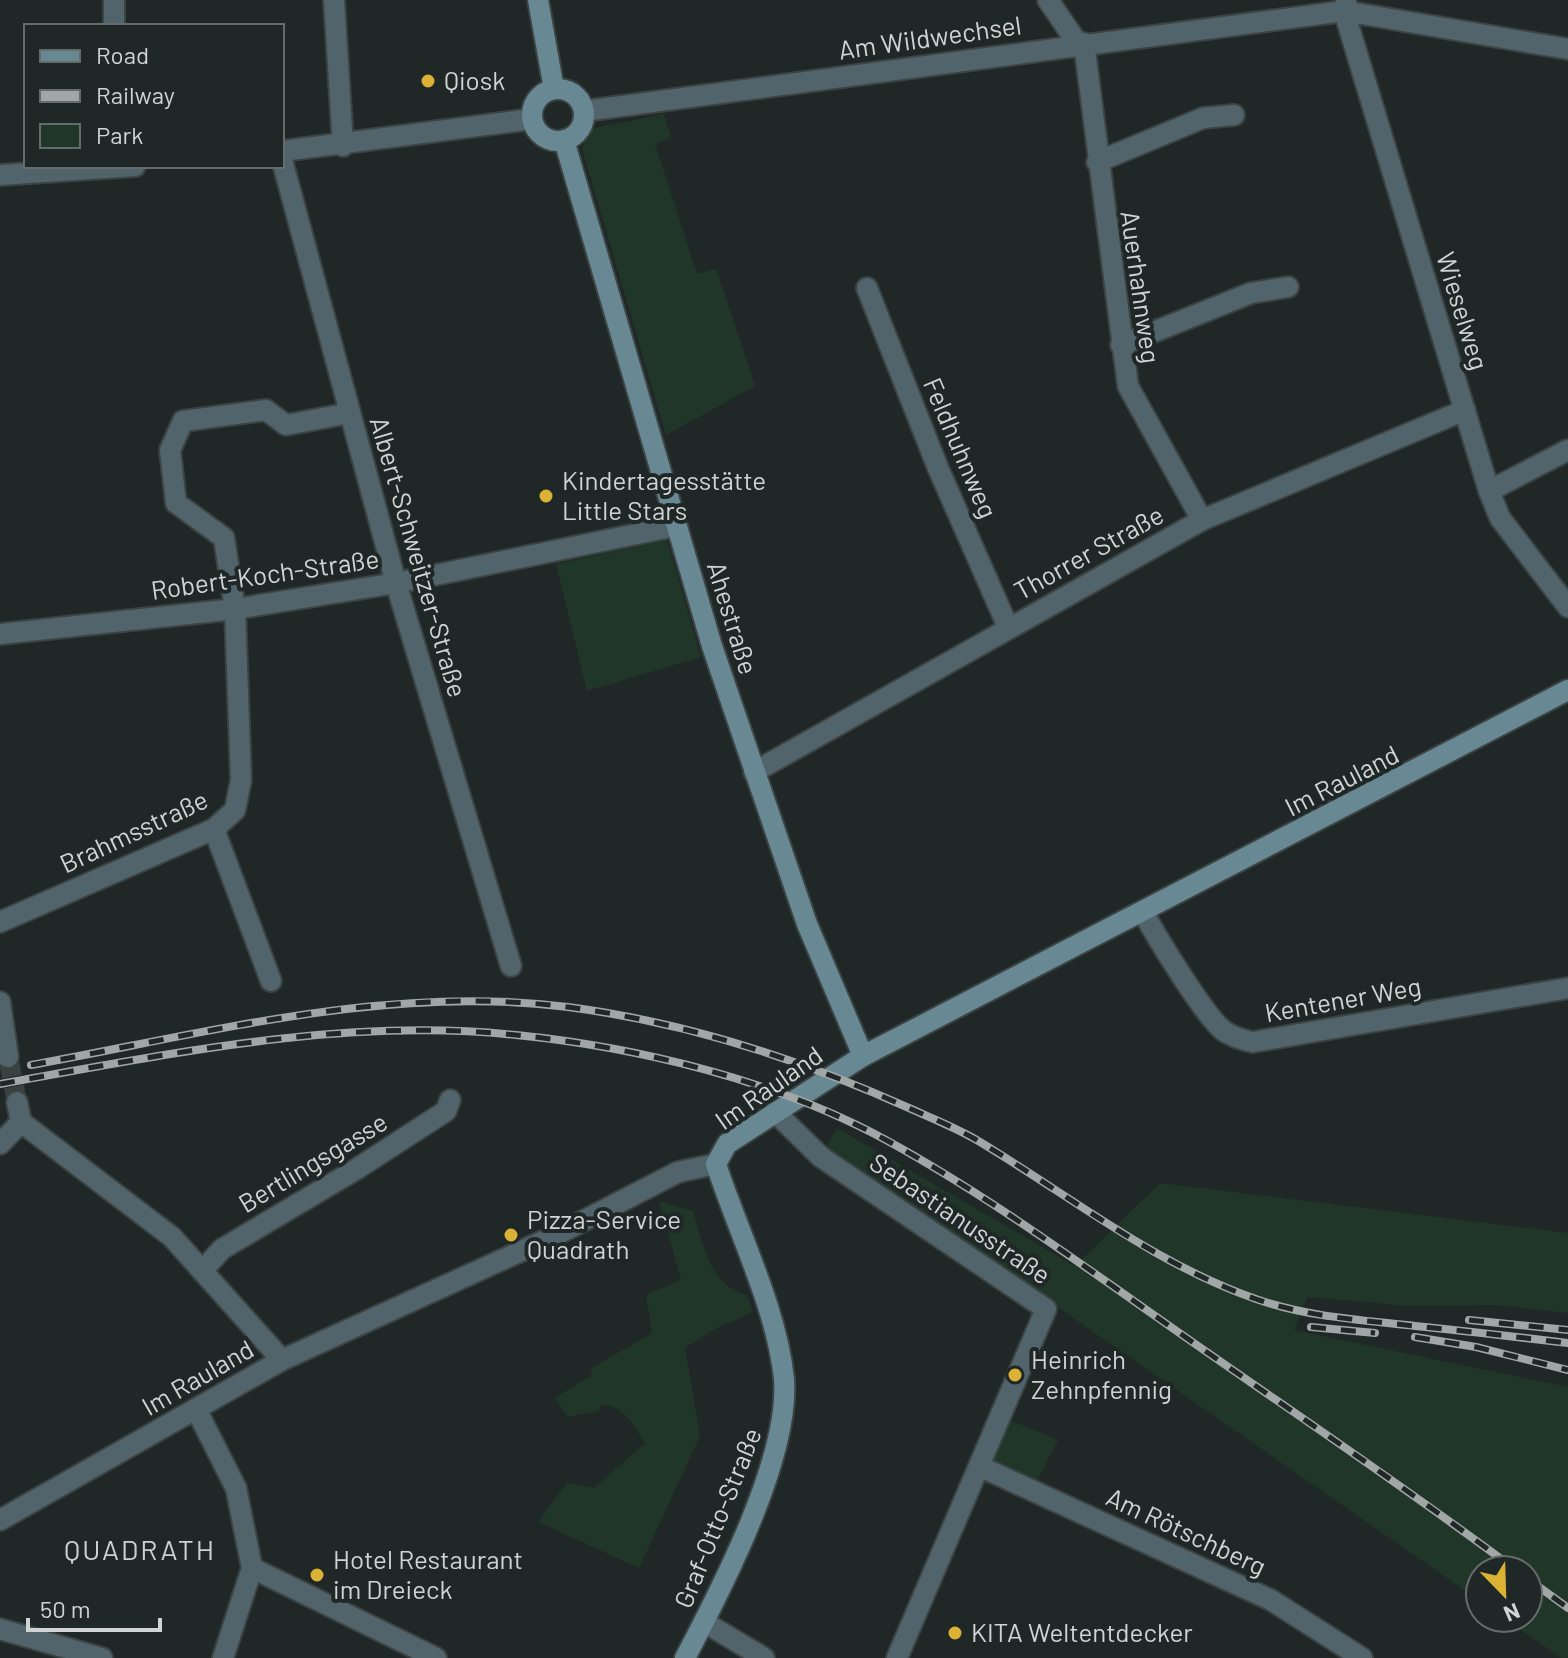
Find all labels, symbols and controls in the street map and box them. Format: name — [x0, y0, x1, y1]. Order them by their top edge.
street label: Am Wildwechsel — [836, 8, 1023, 65]
legend — [24, 24, 284, 168]
text: Road — [96, 40, 149, 69]
place label: Qiosk — [444, 64, 505, 95]
marker: Qiosk — [419, 72, 437, 90]
text: Railway — [96, 80, 175, 109]
text: Park — [96, 120, 143, 149]
street label: Auerhahnweg — [1115, 208, 1168, 365]
street label: Wieselweg — [1431, 248, 1496, 373]
street label: Feldhuhnweg — [918, 373, 1005, 522]
street label: Albert-Schweitzer-Straße — [365, 413, 474, 700]
place label: Kindertagesstätte Little Stars — [562, 464, 766, 525]
marker: Kindertagesstätte Little Stars — [537, 487, 555, 505]
street label: Thorrer Straße — [1008, 498, 1168, 605]
street label: Robert-Koch-Straße — [149, 542, 381, 605]
street label: Ahestraße — [702, 557, 765, 678]
street label: Im Rauland — [1279, 738, 1404, 822]
street label: Brahmsstraße — [54, 783, 212, 878]
street label: Kentener Weg — [1262, 970, 1423, 1028]
street label: Im Rauland — [709, 1039, 828, 1135]
street label: Bertlingsgasse — [232, 1105, 392, 1218]
street label: Sebastianusstraße — [865, 1146, 1057, 1290]
place label: Pizza-Service Quadrath — [527, 1203, 681, 1264]
marker: Pizza-Service Quadrath — [502, 1226, 520, 1244]
street label: Im Rauland — [136, 1332, 259, 1421]
place label: Heinrich Zehnpfennig — [1031, 1343, 1172, 1404]
marker: Heinrich Zehnpfennig — [1006, 1366, 1024, 1384]
street label: Graf-Otto-Straße — [666, 1423, 767, 1612]
street label: Am Rötschberg — [1102, 1480, 1271, 1581]
district label: QUADRATH — [64, 1532, 216, 1566]
place label: Hotel Restaurant im Dreieck — [333, 1543, 523, 1604]
north arrow — [1464, 1554, 1544, 1634]
marker: Hotel Restaurant im Dreieck — [308, 1566, 326, 1584]
scale bar — [28, 1582, 160, 1632]
text: 50 m — [40, 1594, 91, 1623]
text: N — [1500, 1599, 1524, 1628]
place label: KITA Weltentdecker — [971, 1616, 1193, 1647]
marker: KITA Weltentdecker — [946, 1624, 964, 1642]

